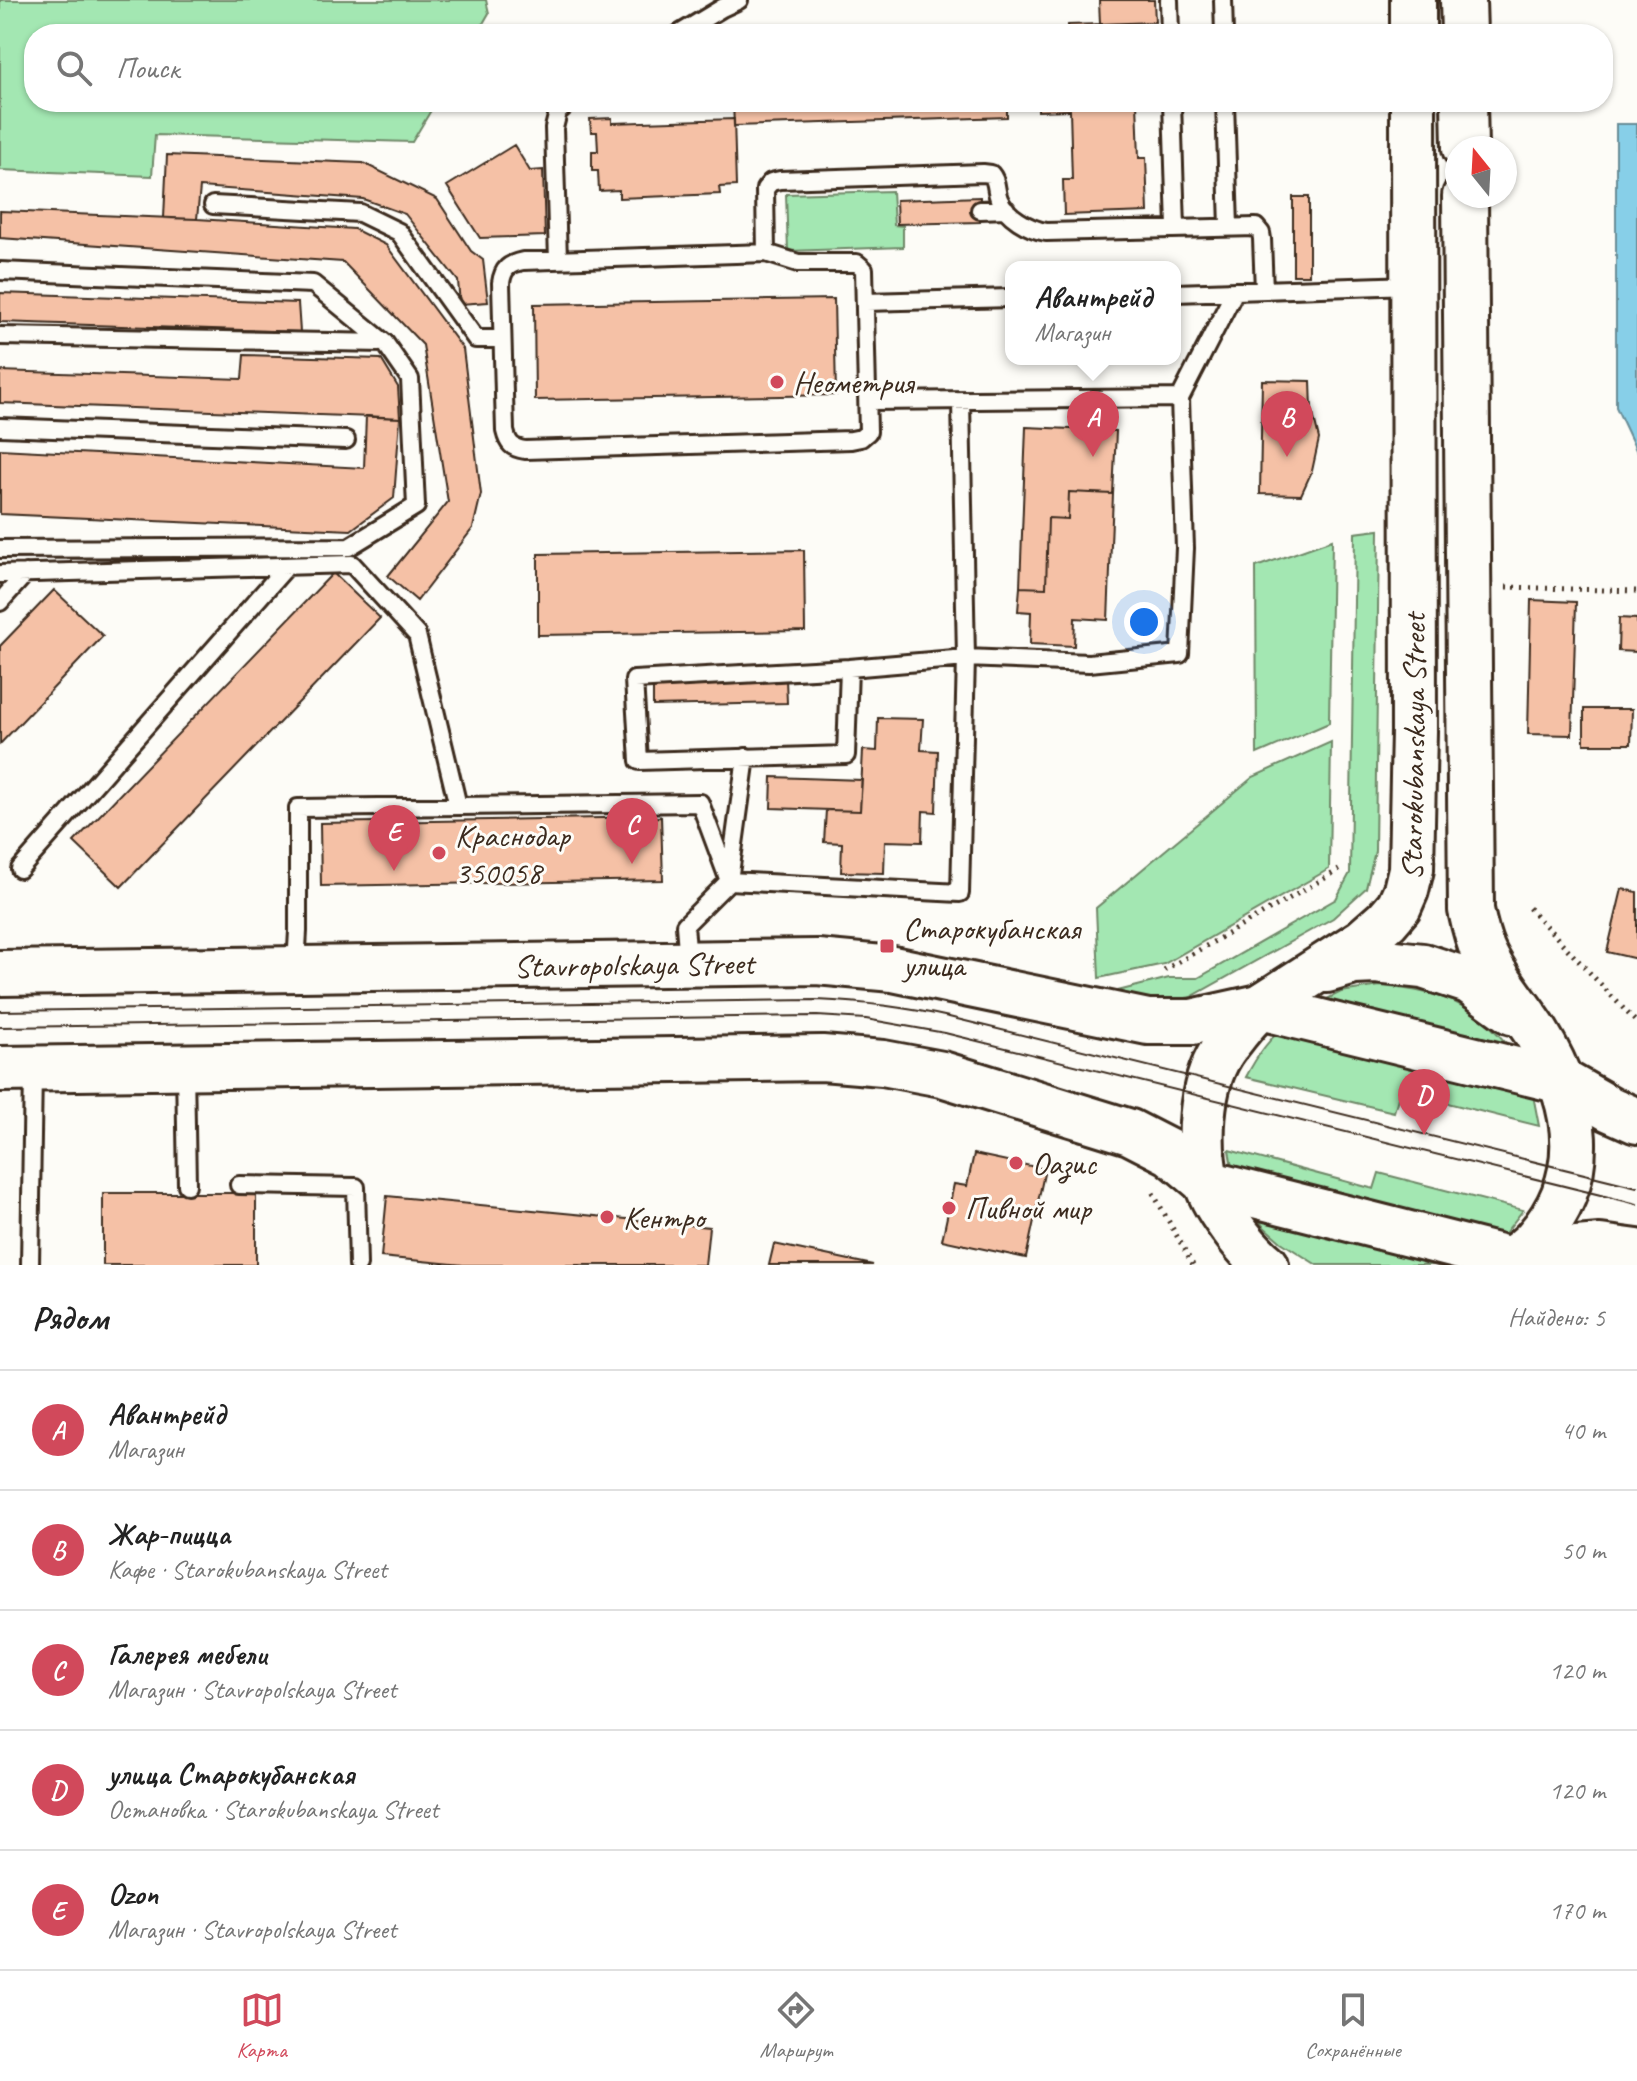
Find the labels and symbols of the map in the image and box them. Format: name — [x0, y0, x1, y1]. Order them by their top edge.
north arrow — [1445, 136, 1517, 208]
place label: Неометрия — [793, 362, 915, 403]
marker: Неометрия — [768, 373, 786, 391]
pin: A — [1067, 391, 1119, 457]
pin: B — [1261, 391, 1313, 457]
your location — [1124, 602, 1164, 642]
street label: Starokubanskaya Street — [1389, 610, 1435, 883]
pin: C — [606, 798, 658, 864]
pin: E — [368, 805, 420, 871]
place label: Краснодар 350058 — [455, 815, 572, 893]
marker: Краснодар 350058 — [430, 844, 448, 862]
place label: Старокубанская улица — [901, 908, 1082, 986]
marker: Старокубанская улица — [878, 937, 896, 955]
street label: Stavropolskaya Street — [514, 942, 758, 987]
pin: D — [1398, 1069, 1450, 1135]
place label: Оазис — [1032, 1143, 1098, 1184]
marker: Оазис — [1007, 1154, 1025, 1172]
place label: Пивной мир — [965, 1188, 1093, 1229]
place label: Кентро — [623, 1197, 708, 1238]
marker: Пивной мир — [940, 1199, 958, 1217]
marker: Кентро — [598, 1208, 616, 1226]

